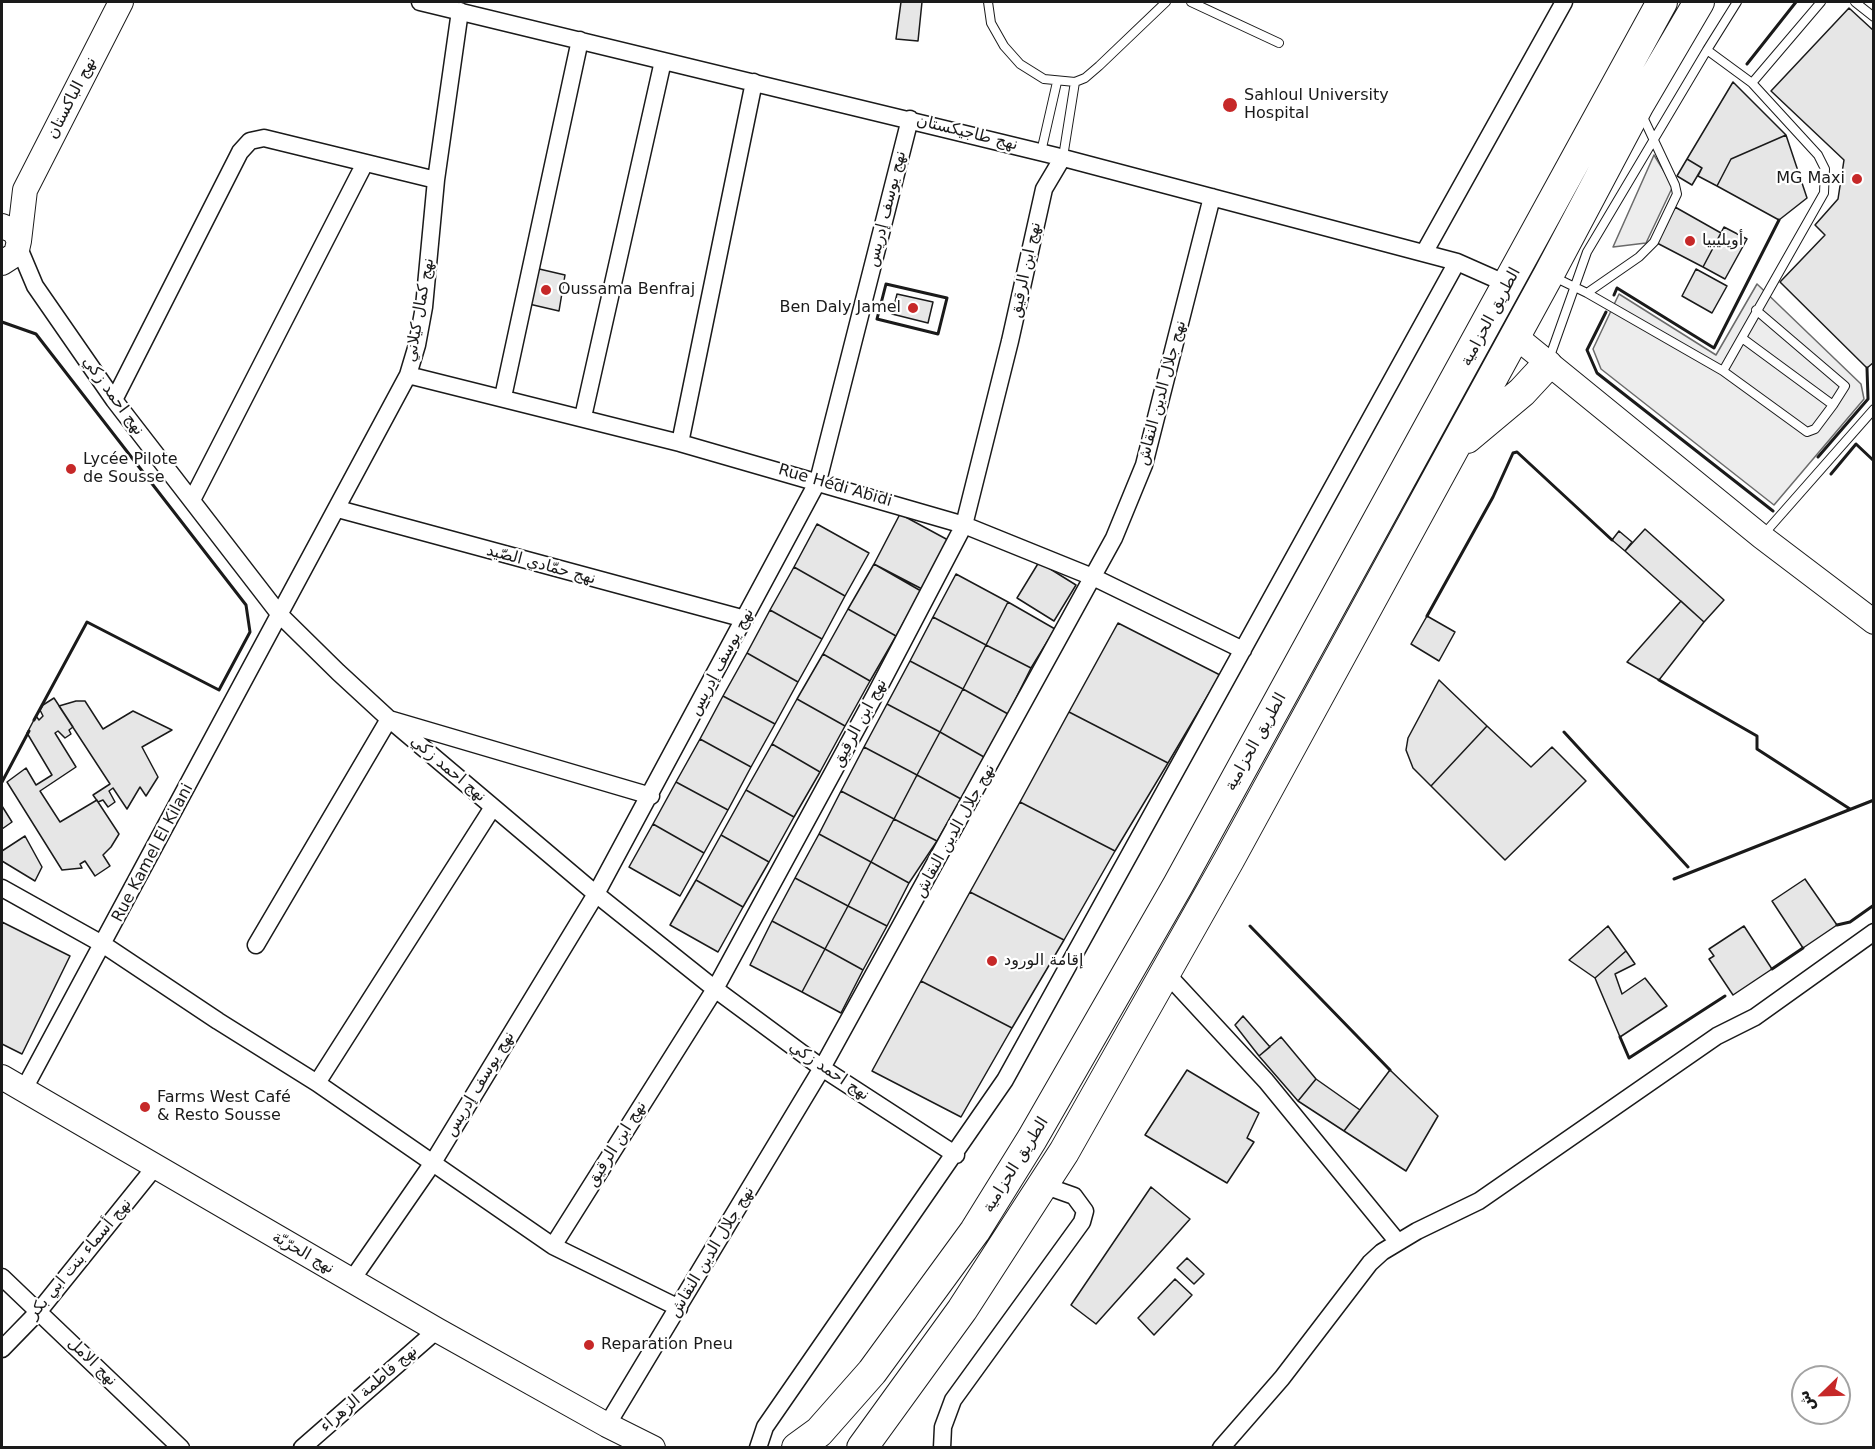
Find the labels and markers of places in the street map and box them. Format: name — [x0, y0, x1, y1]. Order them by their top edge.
place label: Sahloul University Hospital — [1244, 86, 1389, 124]
marker: Sahloul University Hospital — [1221, 96, 1239, 114]
place label: MG Maxi — [1776, 169, 1845, 189]
marker: MG Maxi — [1850, 172, 1864, 186]
place label: أويليبيا — [1702, 231, 1743, 251]
marker: أويليبيا — [1683, 234, 1697, 248]
place label: Oussama Benfraj — [558, 280, 695, 300]
marker: Oussama Benfraj — [539, 283, 553, 297]
place label: Ben Daly Jamel — [779, 298, 901, 318]
marker: Ben Daly Jamel — [906, 301, 920, 315]
place label: Lycée Pilote de Sousse — [83, 450, 178, 488]
marker: Lycée Pilote de Sousse — [64, 462, 78, 476]
place label: إقامة الورود — [1004, 951, 1083, 971]
marker: إقامة الورود — [985, 954, 999, 968]
place label: Farms West Café & Resto Sousse — [157, 1088, 291, 1126]
marker: Farms West Café & Resto Sousse — [138, 1100, 152, 1114]
place label: Reparation Pneu — [601, 1335, 733, 1355]
marker: Reparation Pneu — [582, 1338, 596, 1352]

